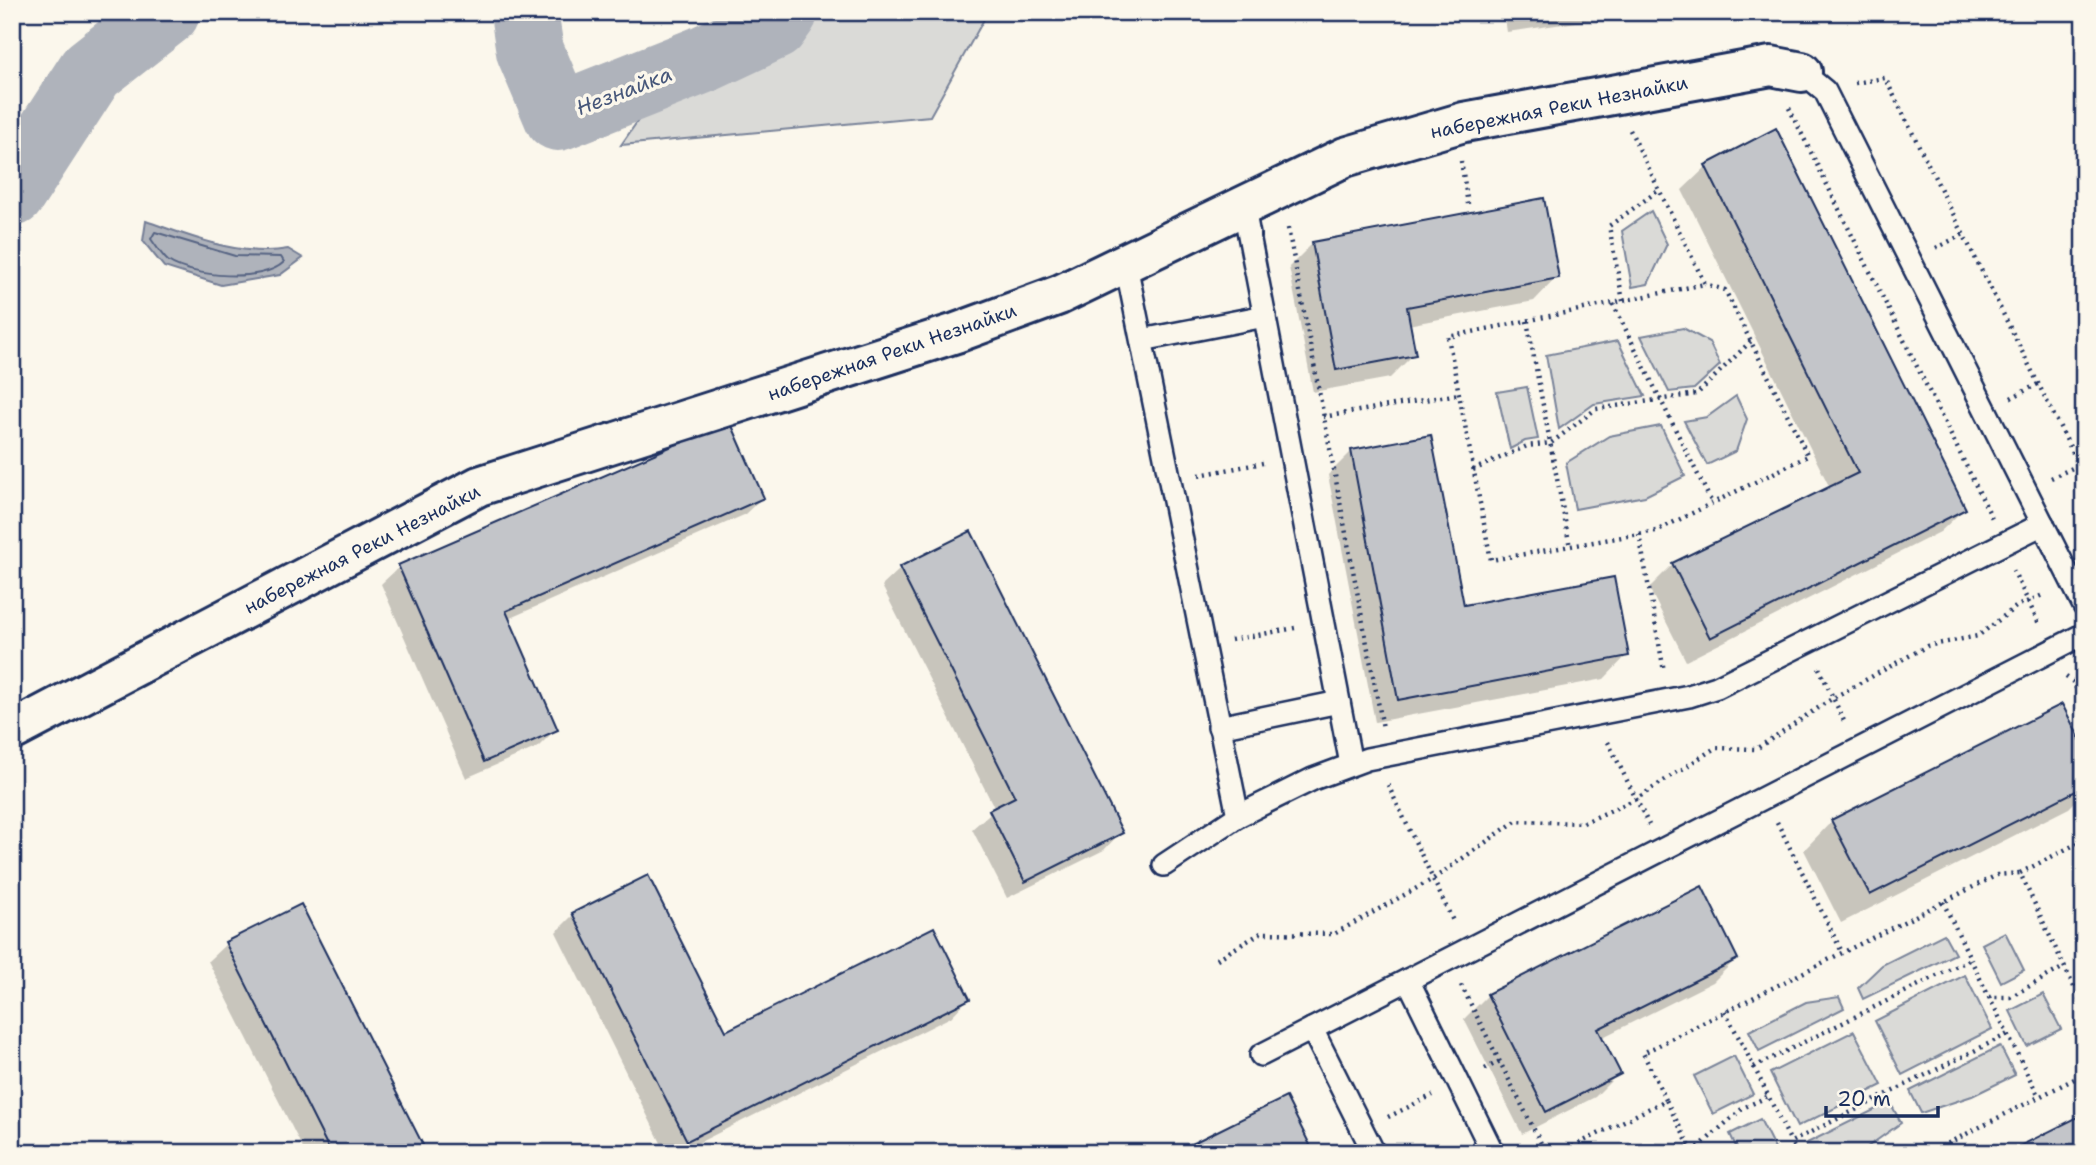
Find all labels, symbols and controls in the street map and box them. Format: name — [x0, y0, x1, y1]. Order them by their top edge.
water label: Незнайка — [572, 60, 676, 122]
street label: набережная Реки Незнайки — [1428, 70, 1690, 144]
street label: набережная Реки Незнайки — [764, 298, 1020, 406]
street label: набережная Реки Незнайки — [240, 478, 484, 620]
scale bar — [1826, 1074, 1938, 1118]
text: 20 m — [1837, 1085, 1891, 1113]

